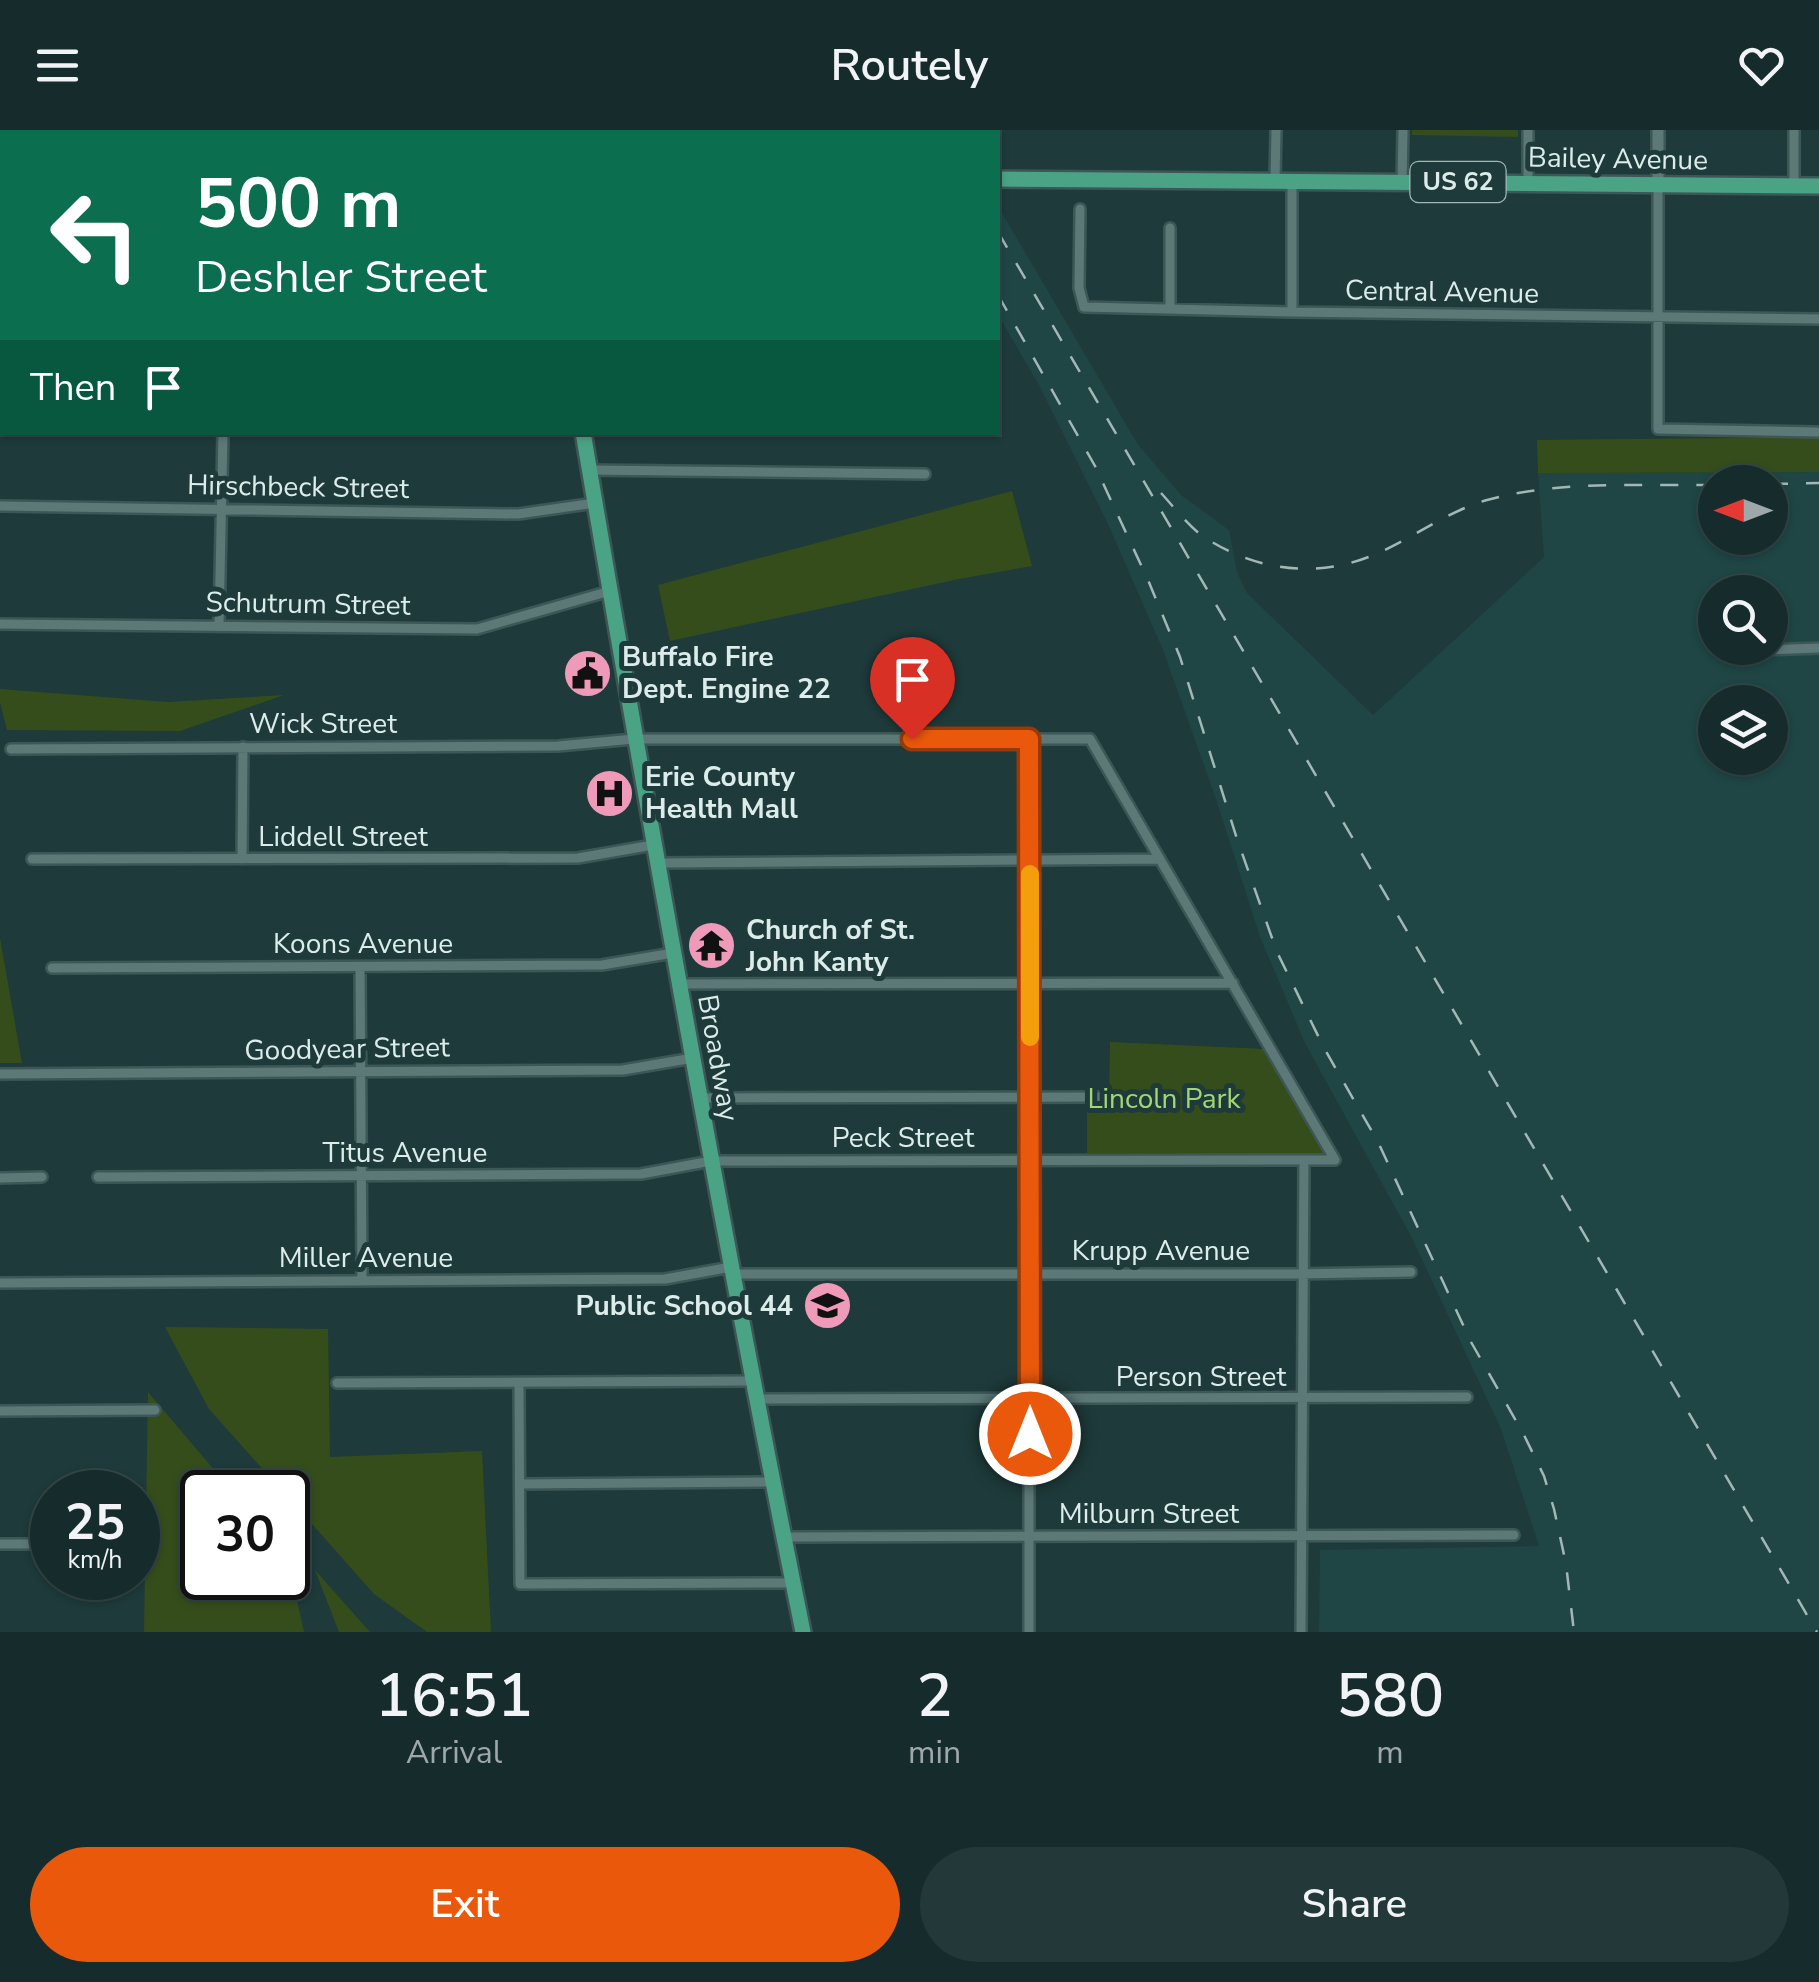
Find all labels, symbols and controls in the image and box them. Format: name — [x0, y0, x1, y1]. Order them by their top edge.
text: Routely — [831, 35, 988, 96]
icon: menu — [30, 38, 85, 93]
icon: heart — [1734, 38, 1789, 93]
street label: Bailey Avenue — [1528, 138, 1708, 180]
text: 500 m — [195, 156, 401, 252]
road number: US 62 — [1410, 162, 1506, 202]
icon: left — [30, 170, 160, 300]
text: Deshler Street — [195, 247, 487, 308]
street label: Central Avenue — [1345, 271, 1539, 313]
icon: arrive — [136, 360, 191, 415]
text: Then — [30, 362, 116, 413]
north arrow — [1698, 465, 1788, 555]
map controls — [1698, 465, 1788, 775]
street label: Hirschbeck Street — [187, 466, 409, 508]
button: search — [1698, 575, 1788, 665]
street label: Schutrum Street — [205, 583, 411, 625]
pin — [870, 637, 955, 740]
place label: Buffalo Fire Dept. Engine 22 — [622, 638, 831, 708]
public building icon: Buffalo Fire Dept. Engine 22 — [561, 647, 613, 699]
icon: arrive — [885, 652, 940, 707]
button: layers — [1698, 685, 1788, 775]
street label: Wick Street — [249, 705, 397, 743]
place label: Erie County Health Mall — [645, 758, 798, 828]
hospital icon: Erie County Health Mall — [584, 767, 636, 819]
street label: Liddell Street — [258, 818, 428, 856]
place label: Church of St. John Kanty — [745, 911, 915, 981]
temple icon: Church of St. John Kanty — [685, 920, 737, 972]
street label: Koons Avenue — [273, 925, 453, 963]
street label: Broadway — [688, 992, 748, 1125]
street label: Goodyear Street — [244, 1028, 450, 1070]
park label: Lincoln Park — [1087, 1080, 1242, 1118]
street label: Peck Street — [832, 1119, 974, 1157]
street label: Titus Avenue — [323, 1134, 487, 1172]
street label: Krupp Avenue — [1072, 1232, 1250, 1270]
street label: Miller Avenue — [279, 1239, 453, 1277]
school or university icon: Public School 44 — [802, 1280, 854, 1332]
place label: Public School 44 — [575, 1287, 793, 1325]
street label: Person Street — [1116, 1358, 1286, 1396]
position arrow — [978, 1382, 1082, 1486]
speed limit sign: 30 — [180, 1470, 310, 1600]
text: 25 — [65, 1488, 125, 1557]
street label: Milburn Street — [1059, 1495, 1239, 1533]
text: km/h — [67, 1543, 123, 1577]
text: 16:51 — [375, 1655, 533, 1737]
text: 2 — [917, 1655, 953, 1737]
text: 580 — [1336, 1655, 1444, 1737]
text: Arrival — [406, 1731, 502, 1774]
text: min — [908, 1731, 961, 1774]
text: m — [1376, 1731, 1404, 1774]
button: Exit — [30, 1847, 900, 1962]
button: Share — [920, 1847, 1789, 1962]

